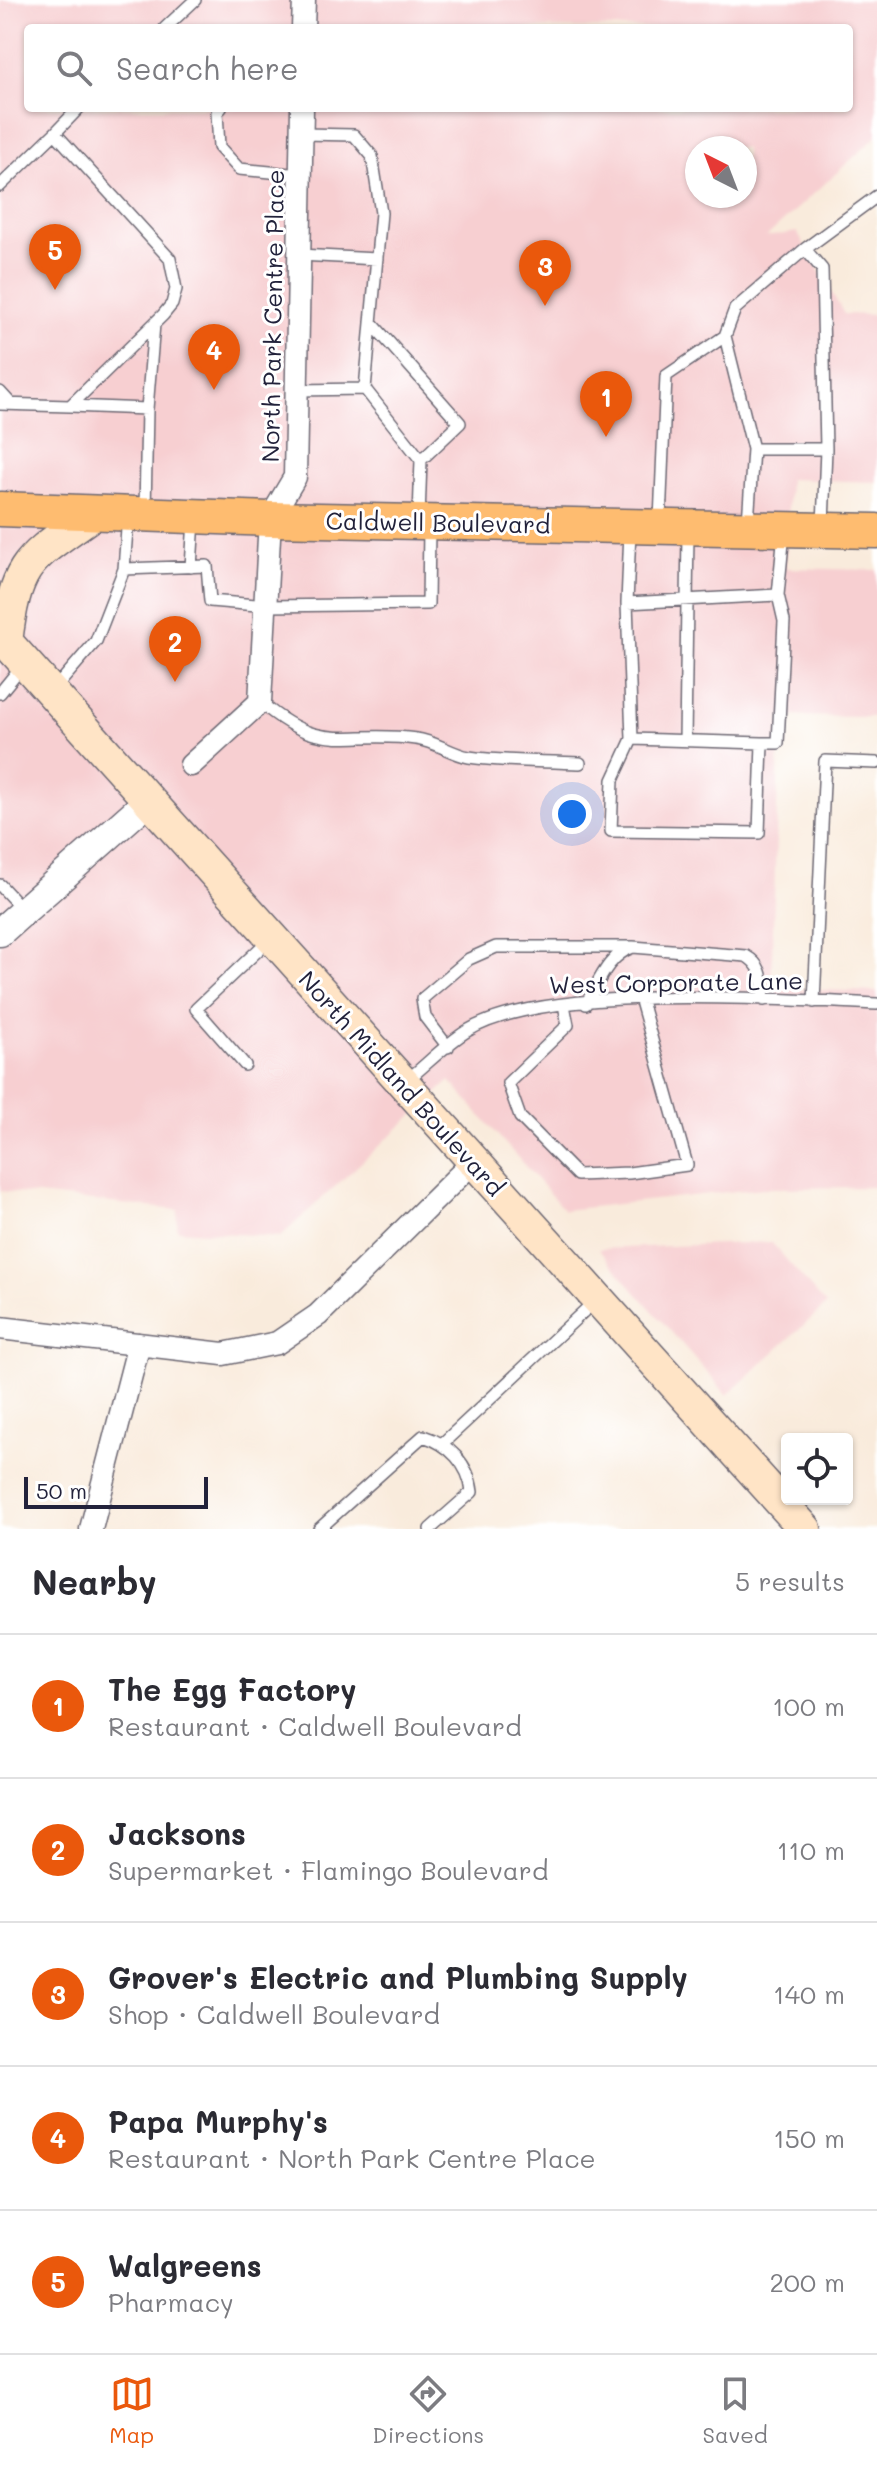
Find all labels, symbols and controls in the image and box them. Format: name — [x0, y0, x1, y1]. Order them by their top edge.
search box — [24, 24, 853, 112]
icon: search — [52, 46, 96, 90]
text: Search here — [116, 48, 299, 88]
north arrow — [685, 136, 757, 208]
street label: North Park Centre Place — [254, 169, 290, 463]
pin: 5 — [29, 224, 81, 290]
pin: 3 — [519, 240, 571, 306]
pin: 4 — [188, 324, 240, 390]
pin: 1 — [580, 371, 632, 437]
street label: Caldwell Boulevard — [325, 505, 551, 539]
pin: 2 — [149, 616, 201, 682]
your location — [552, 794, 592, 834]
street label: North Midland Boulevard — [293, 964, 511, 1202]
street label: West Corporate Lane — [549, 964, 803, 1000]
map controls — [781, 1433, 853, 1505]
button: locate — [781, 1433, 853, 1505]
scale bar — [24, 1473, 208, 1509]
text: 50 m — [36, 1476, 87, 1505]
text: Nearby — [32, 1559, 157, 1604]
text: 5 results — [735, 1564, 845, 1598]
text: The Egg Factory — [108, 1669, 357, 1709]
text: 1 — [52, 1689, 64, 1723]
text: 100 m — [772, 1689, 845, 1723]
text: Restaurant · Caldwell Boulevard — [108, 1709, 522, 1743]
text: Jacksons — [108, 1813, 246, 1853]
text: 2 — [51, 1833, 65, 1867]
text: 110 m — [777, 1833, 845, 1867]
text: Supermarket · Flamingo Boulevard — [108, 1853, 548, 1887]
text: Grover's Electric and Plumbing Supply — [108, 1957, 688, 1997]
text: 3 — [50, 1977, 66, 2011]
text: 140 m — [773, 1977, 845, 2011]
text: Shop · Caldwell Boulevard — [108, 1997, 440, 2031]
text: Papa Murphy's — [108, 2101, 328, 2141]
text: 4 — [50, 2121, 66, 2155]
text: 150 m — [773, 2121, 845, 2155]
text: Restaurant · North Park Centre Place — [108, 2141, 596, 2175]
text: Walgreens — [108, 2245, 262, 2285]
text: 5 — [50, 2265, 66, 2299]
text: 200 m — [769, 2265, 845, 2299]
text: Pharmacy — [108, 2285, 234, 2319]
tab: Map — [109, 2372, 154, 2449]
tab: Directions — [372, 2372, 484, 2449]
tab: Saved — [703, 2372, 768, 2449]

